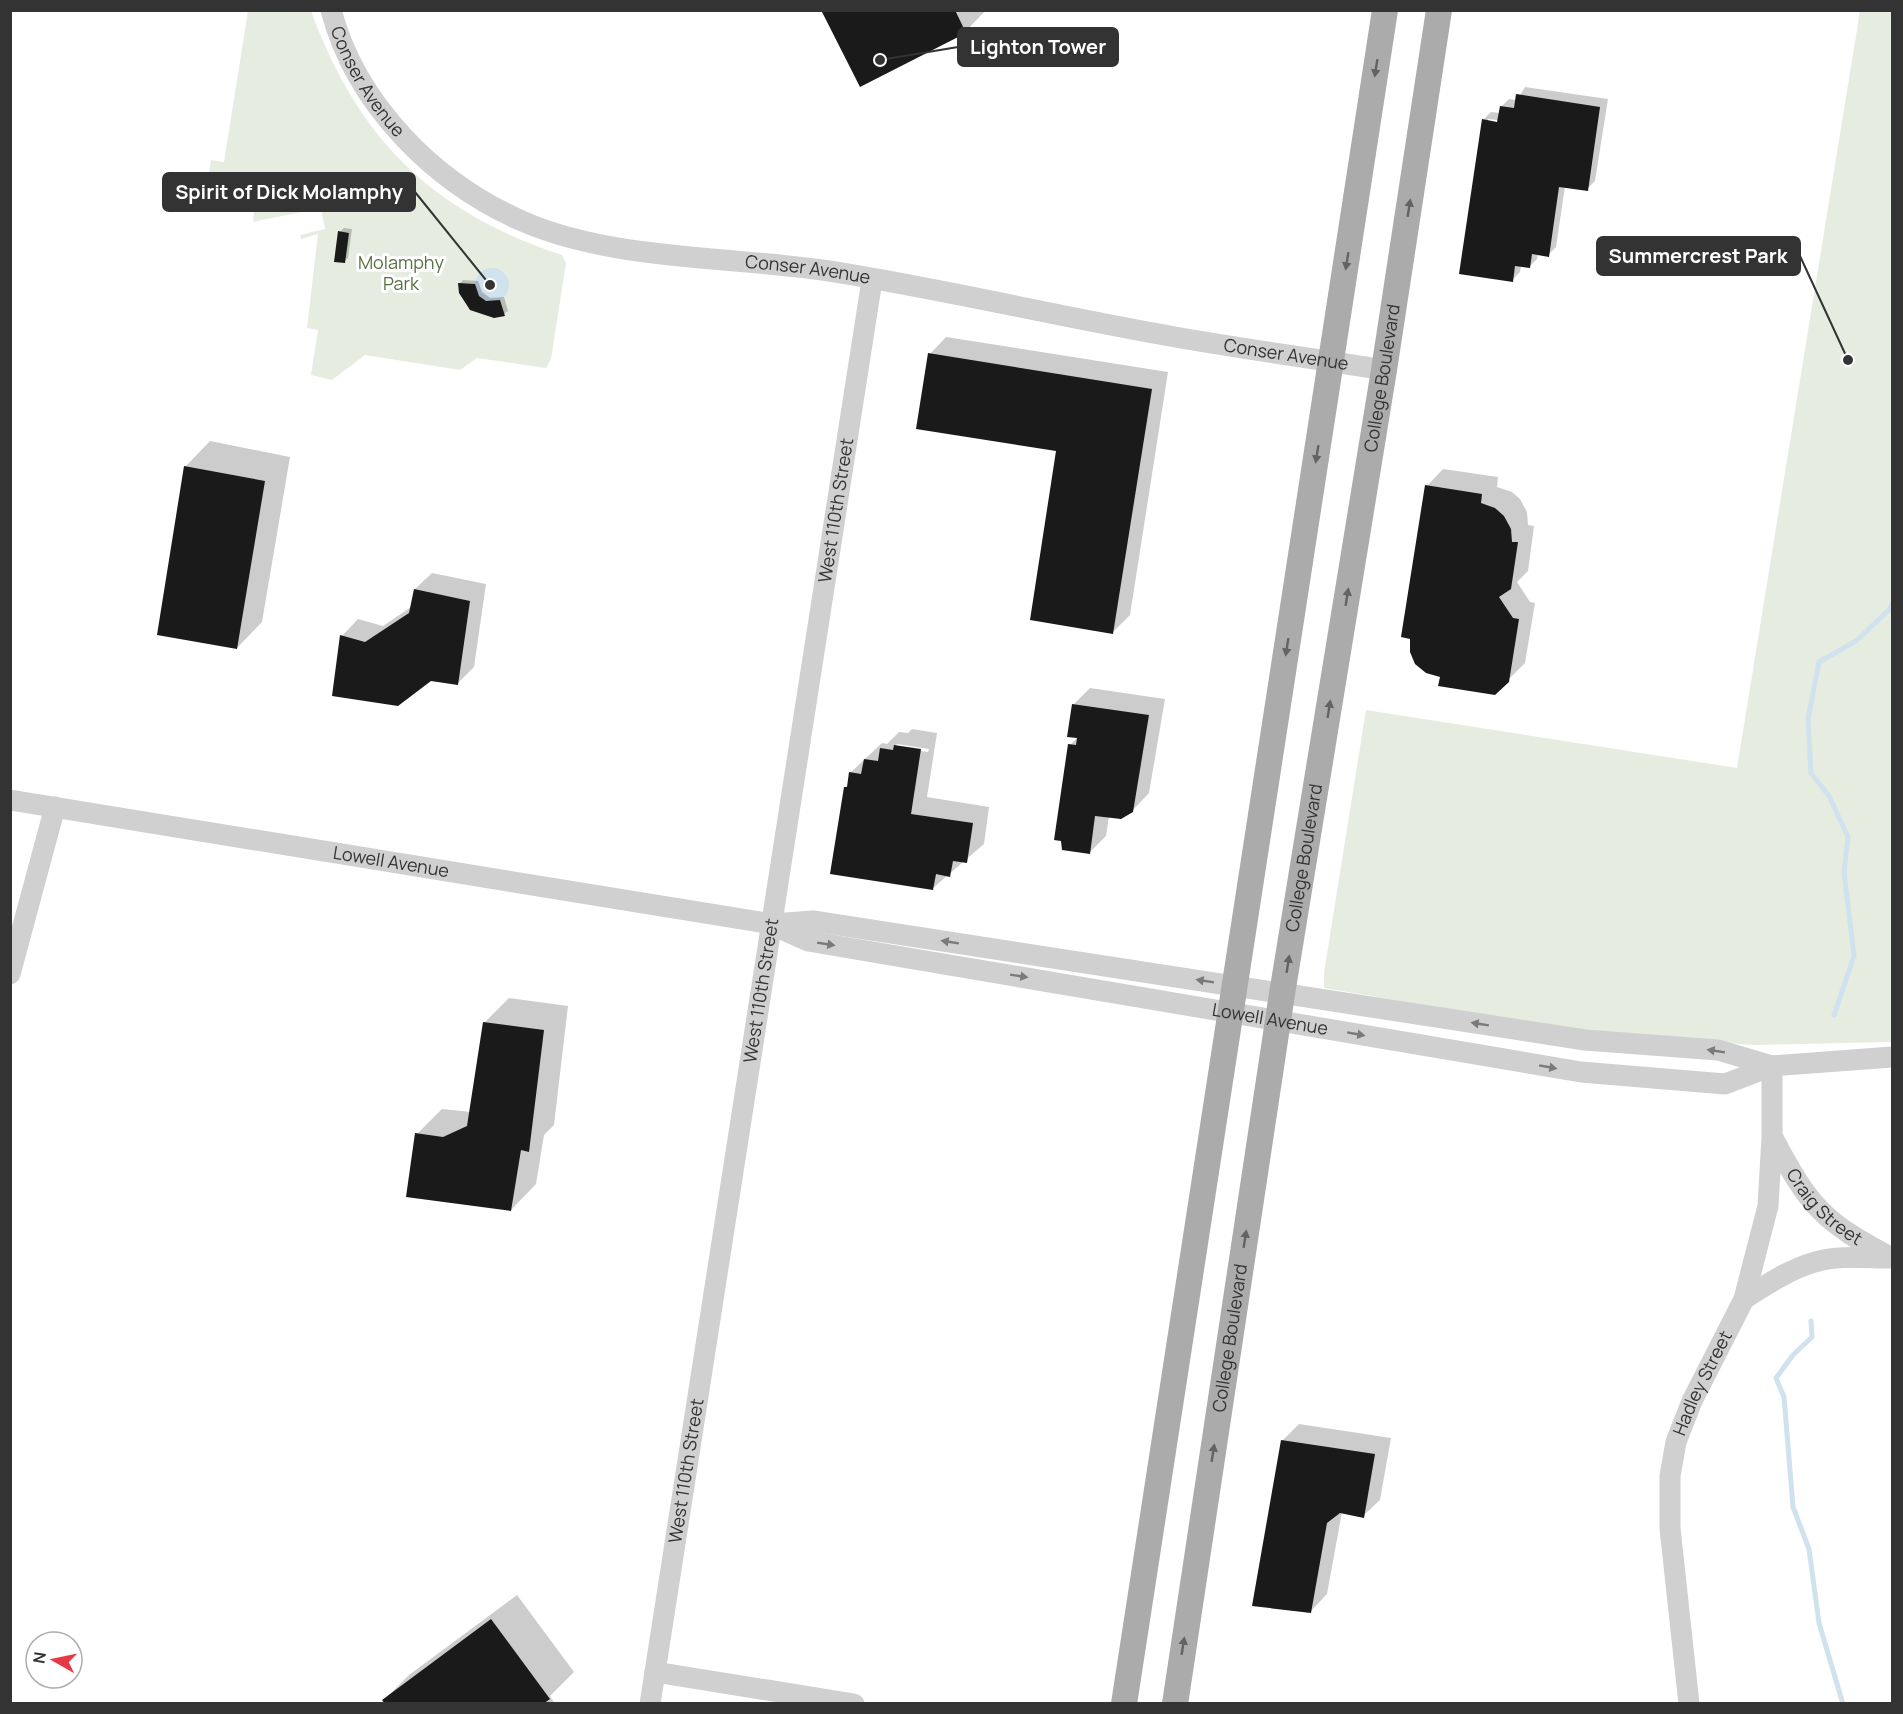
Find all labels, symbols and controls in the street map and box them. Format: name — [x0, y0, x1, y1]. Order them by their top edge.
street label: Conser Avenue — [326, 23, 411, 142]
callout: Lighton Tower — [958, 28, 1118, 66]
text: Lighton Tower — [970, 33, 1106, 60]
one-way arrow — [1372, 59, 1381, 78]
callout: Spirit of Dick Molamphy — [163, 173, 415, 211]
text: Spirit of Dick Molamphy — [175, 178, 404, 205]
one-way arrow — [1405, 198, 1414, 217]
callout: Summercrest Park — [1597, 237, 1800, 275]
text: Summercrest Park — [1609, 242, 1789, 269]
street label: Conser Avenue — [744, 249, 872, 289]
park label: Molamphy Park — [358, 250, 445, 295]
one-way arrow — [1342, 252, 1351, 271]
street label: College Boulevard — [1358, 302, 1405, 454]
street label: Conser Avenue — [1222, 332, 1350, 375]
street label: West 110th Street — [812, 436, 858, 584]
one-way arrow — [1313, 444, 1322, 463]
one-way arrow — [1343, 587, 1352, 606]
one-way arrow — [1283, 637, 1292, 656]
one-way arrow — [1325, 699, 1334, 718]
street label: College Boulevard — [1279, 782, 1327, 933]
street label: Lowell Avenue — [331, 840, 451, 882]
street label: West 110th Street — [737, 916, 783, 1064]
one-way arrow — [940, 937, 959, 946]
one-way arrow — [817, 940, 836, 949]
one-way arrow — [1283, 954, 1292, 973]
one-way arrow — [1009, 972, 1028, 981]
one-way arrow — [1195, 977, 1214, 986]
street label: Lowell Avenue — [1210, 997, 1330, 1040]
one-way arrow — [1471, 1020, 1490, 1029]
one-way arrow — [1347, 1029, 1366, 1038]
one-way arrow — [1706, 1046, 1725, 1055]
one-way arrow — [1539, 1062, 1558, 1071]
street label: Craig Street — [1781, 1163, 1867, 1250]
one-way arrow — [1241, 1230, 1250, 1249]
street label: College Boulevard — [1206, 1262, 1252, 1414]
street label: Hadley Street — [1667, 1326, 1737, 1439]
street label: West 110th Street — [662, 1397, 708, 1545]
one-way arrow — [1208, 1443, 1217, 1462]
north arrow — [24, 1630, 84, 1690]
one-way arrow — [1179, 1636, 1188, 1655]
text: N — [27, 1650, 51, 1665]

